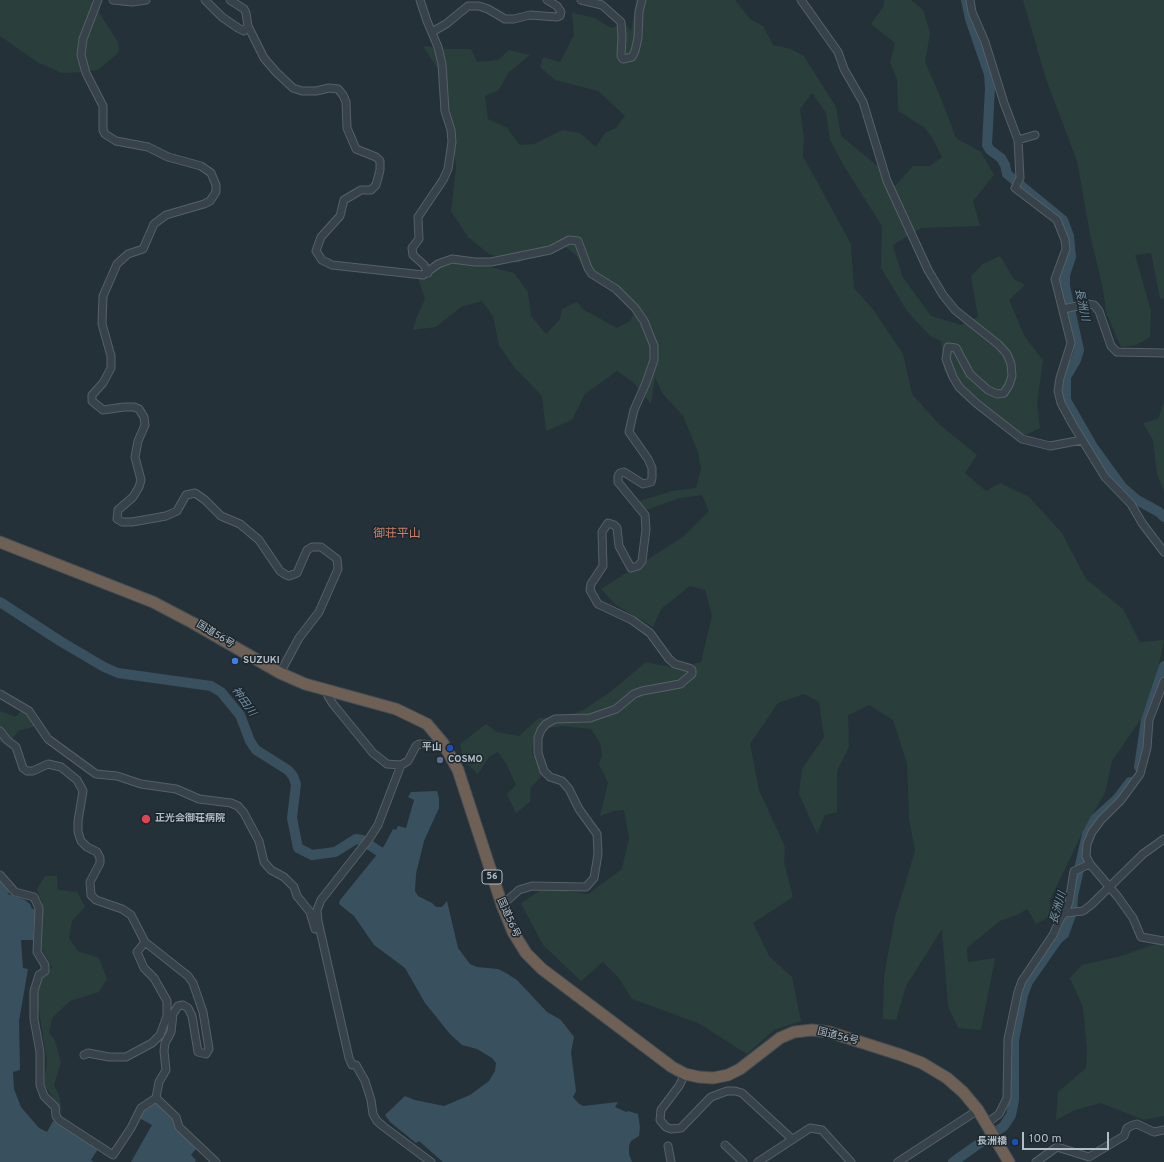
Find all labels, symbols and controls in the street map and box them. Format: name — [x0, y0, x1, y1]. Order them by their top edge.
water label: 長洲川 — [1071, 287, 1091, 323]
district label: 御荘平山 — [373, 528, 421, 542]
street label: 国道56号 — [194, 619, 236, 651]
place label: SUZUKI — [243, 655, 280, 667]
marker: SUZUKI — [230, 656, 240, 666]
water label: 神田川 — [228, 685, 258, 719]
place label: 平山 — [422, 742, 442, 754]
marker: 平山 — [445, 743, 455, 753]
place label: COSMO — [448, 754, 483, 766]
marker: COSMO — [435, 755, 445, 765]
marker: 正光会御荘病院 — [140, 813, 152, 825]
place label: 正光会御荘病院 — [155, 813, 225, 825]
road number: 56 — [482, 870, 502, 884]
water label: 長洲川 — [1048, 890, 1070, 926]
street label: 国道56号 — [494, 896, 522, 940]
street label: 国道56号 — [816, 1026, 860, 1048]
scale bar — [1024, 1124, 1111, 1150]
text: 100 m — [1029, 1131, 1062, 1147]
place label: 長洲橋 — [977, 1136, 1007, 1148]
marker: 長洲橋 — [1010, 1137, 1020, 1147]

